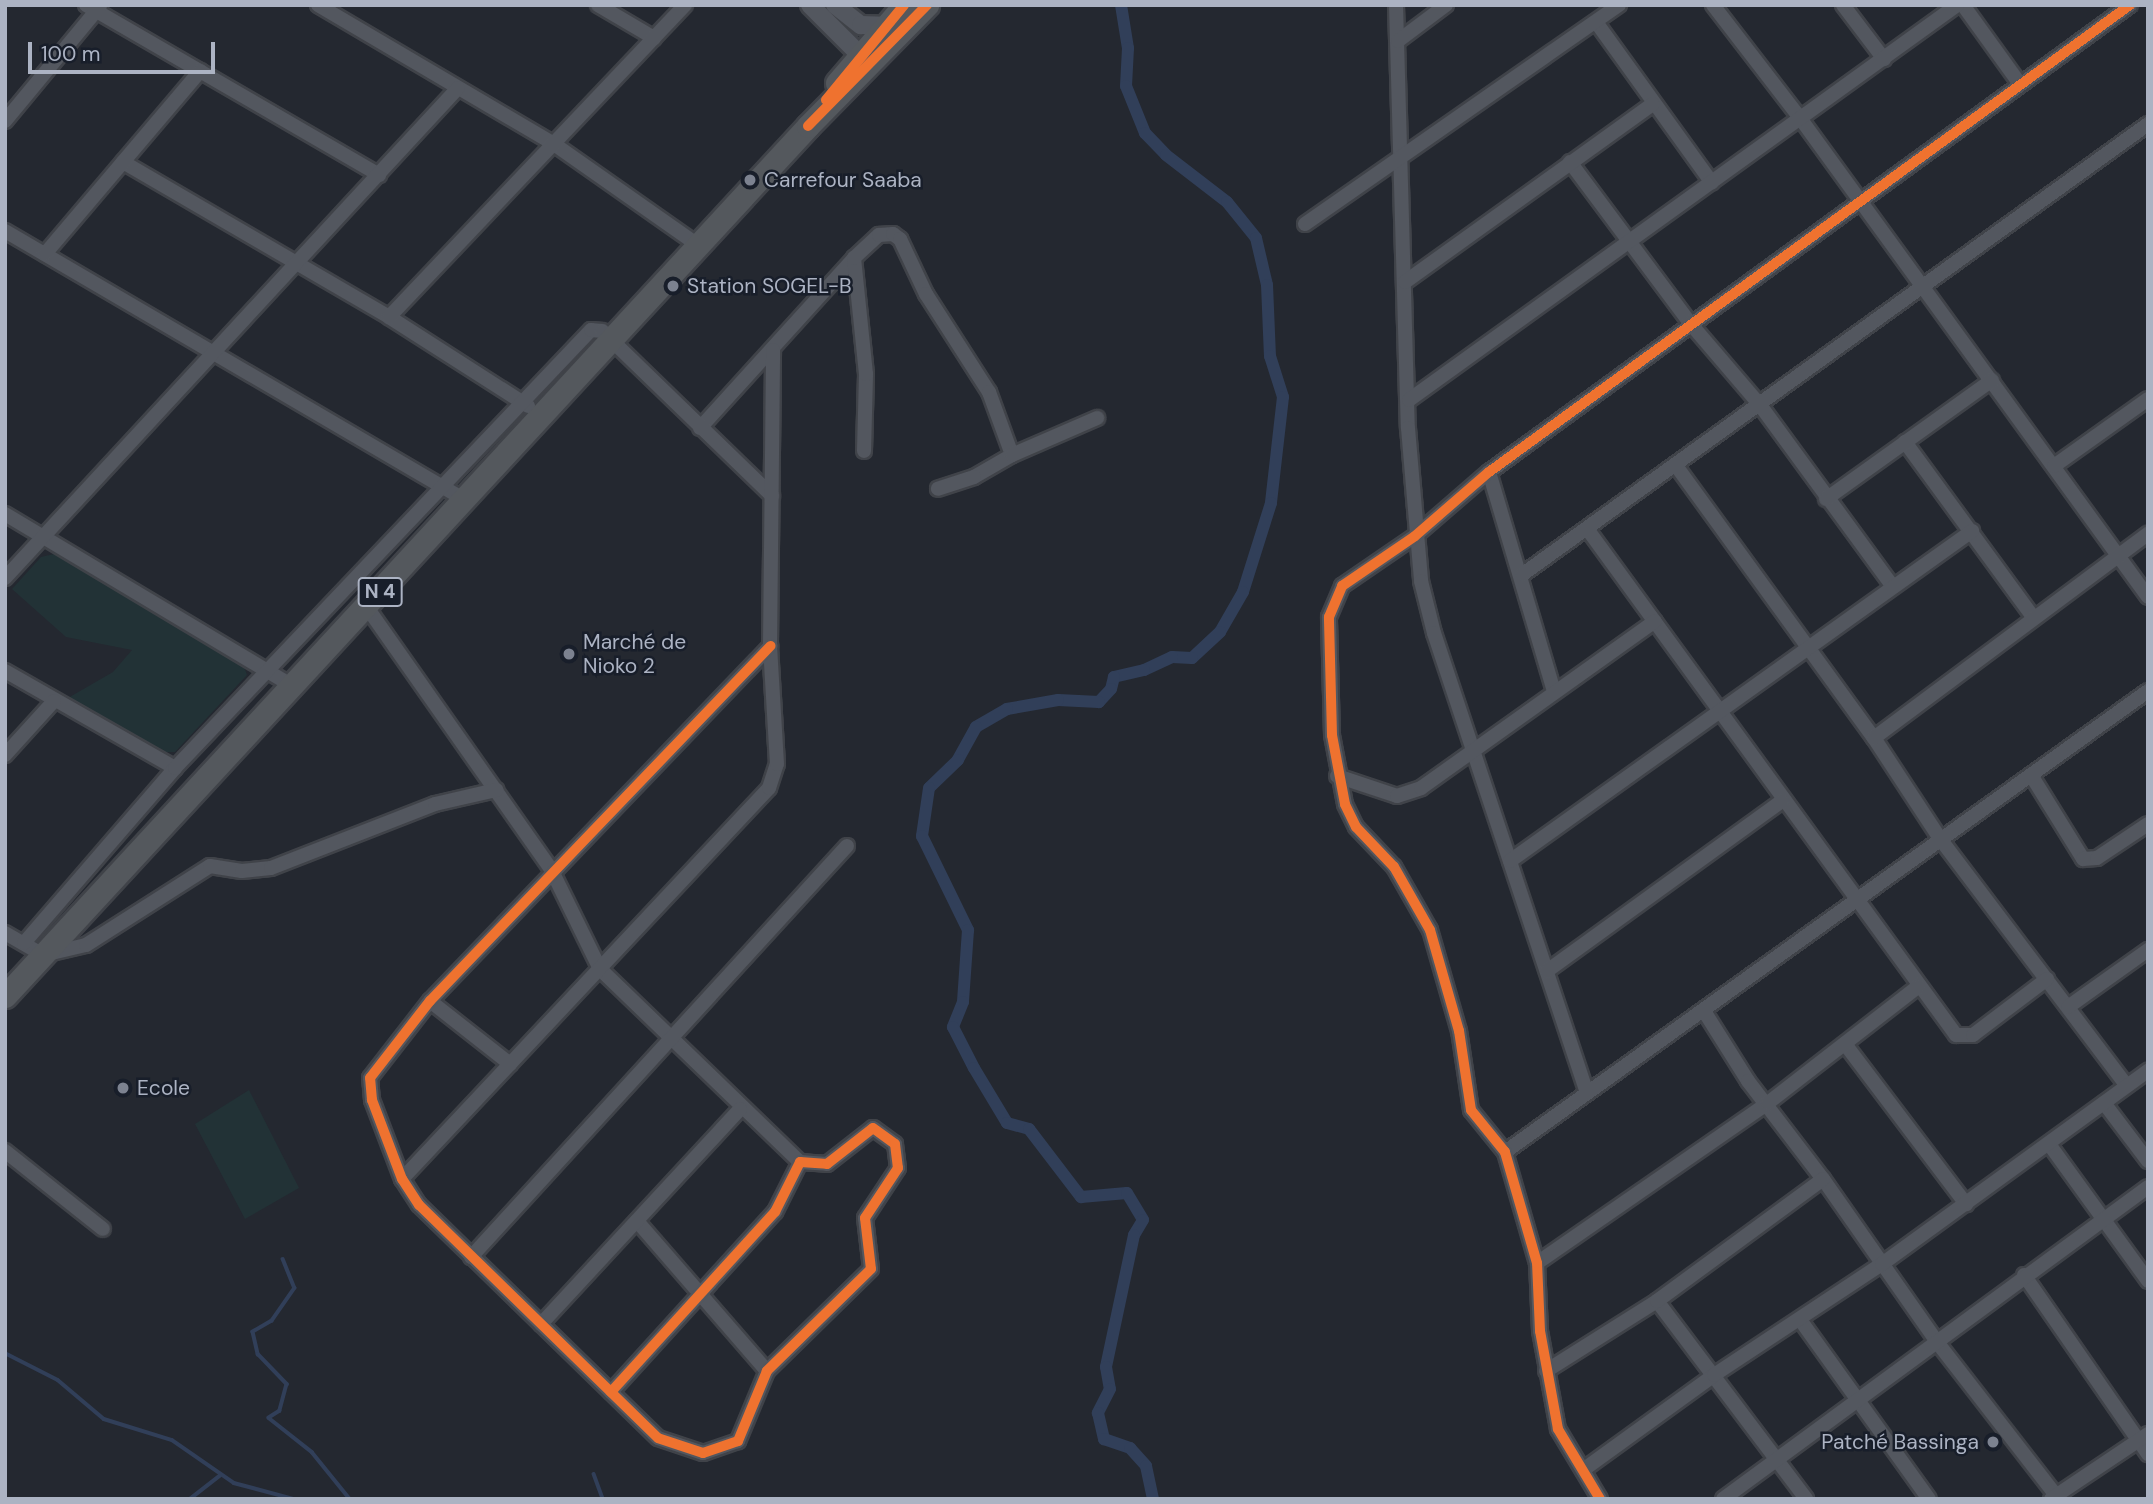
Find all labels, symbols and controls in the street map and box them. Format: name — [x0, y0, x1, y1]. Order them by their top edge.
scale bar — [32, 28, 219, 72]
text: 100 m — [41, 40, 101, 68]
place label: Carrefour Saaba — [764, 167, 922, 193]
marker: Carrefour Saaba — [742, 172, 758, 188]
place label: Station SOGEL-B — [687, 273, 852, 299]
marker: Station SOGEL-B — [665, 278, 681, 294]
road number: N 4 — [357, 576, 403, 608]
place label: Marché de Nioko 2 — [583, 629, 686, 679]
marker: Marché de Nioko 2 — [561, 646, 577, 662]
place label: Ecole — [137, 1075, 190, 1101]
marker: Ecole — [115, 1080, 131, 1096]
place label: Patché Bassinga — [1821, 1429, 1979, 1455]
marker: Patché Bassinga — [1985, 1434, 2001, 1450]

